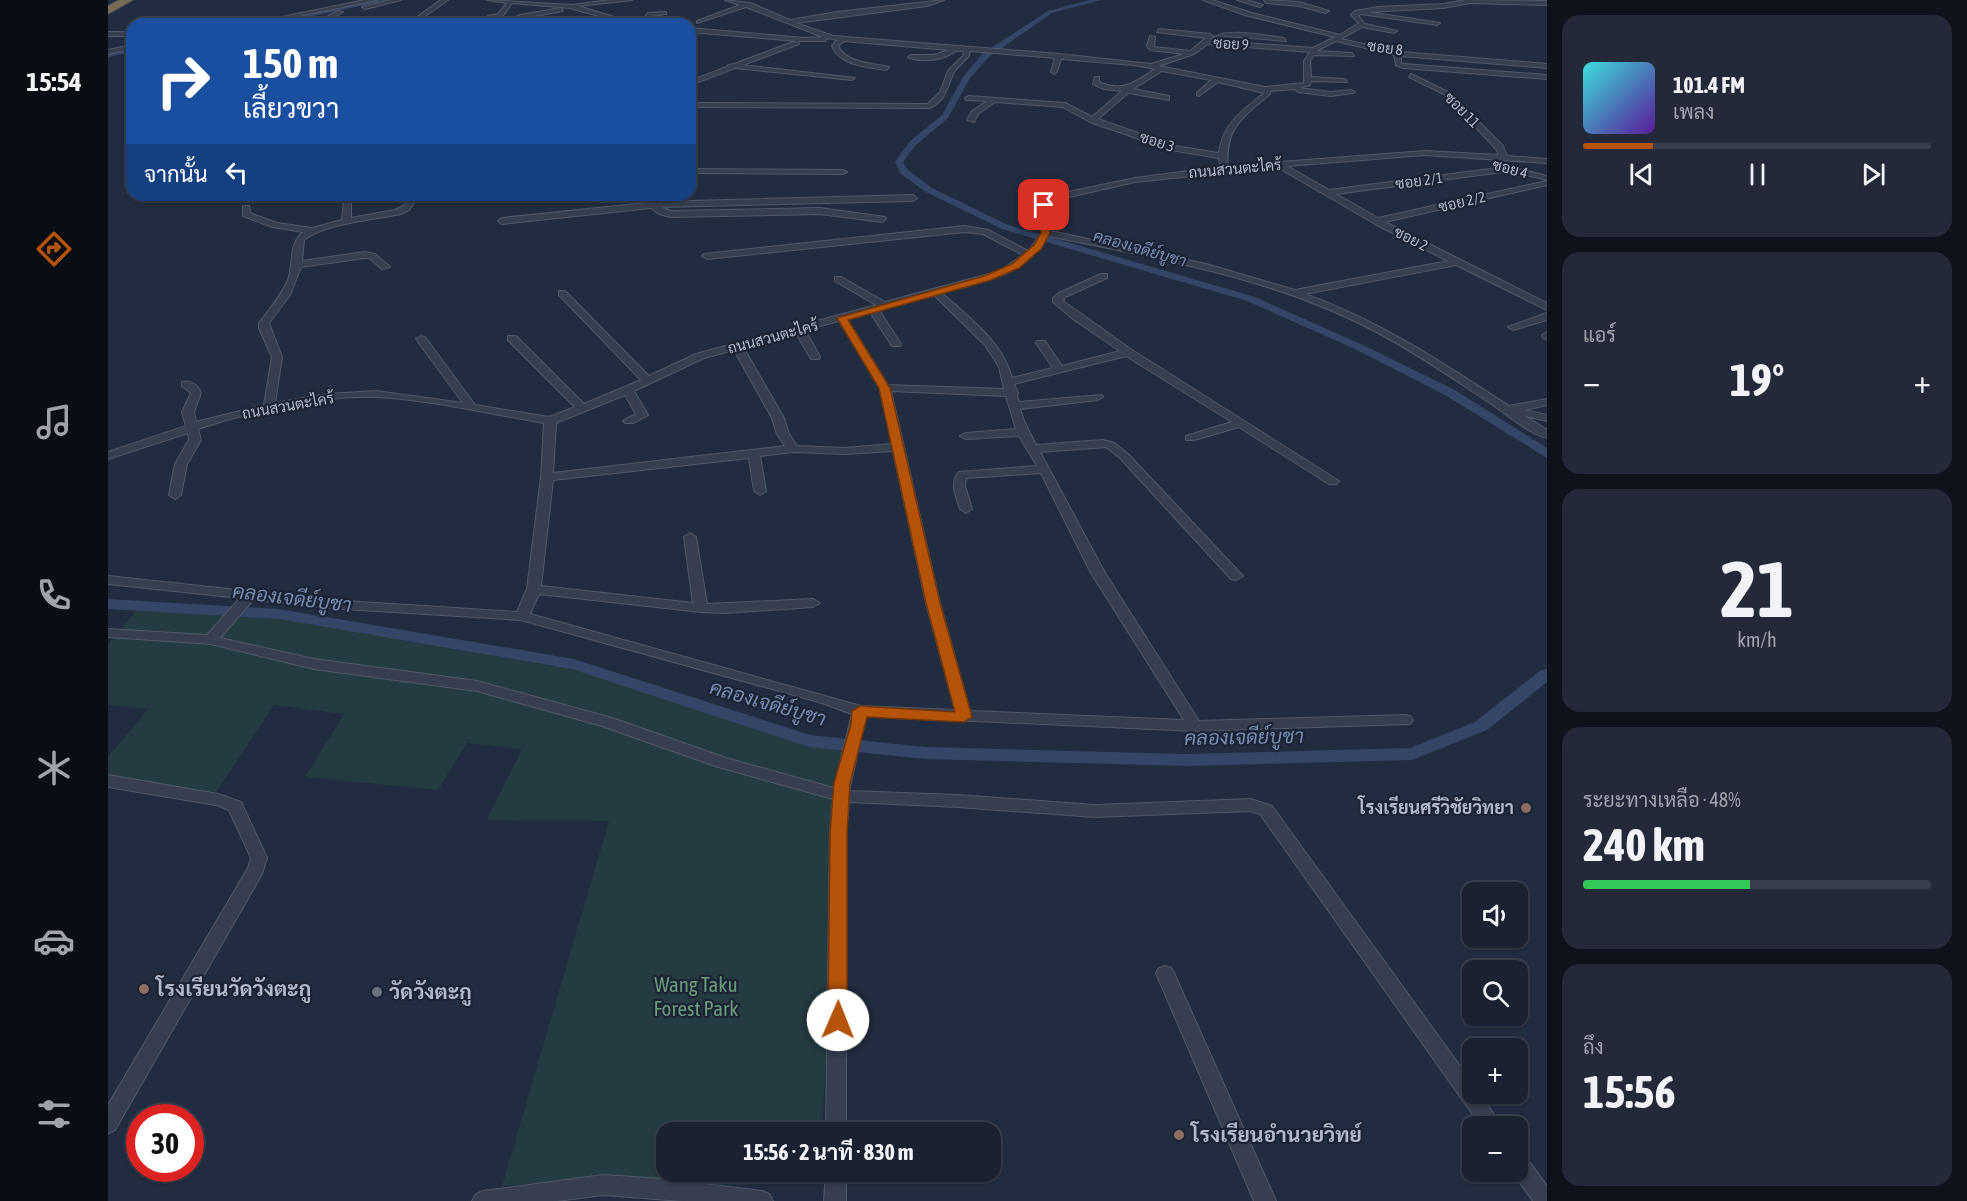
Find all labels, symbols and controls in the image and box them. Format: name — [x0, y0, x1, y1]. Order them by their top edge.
street label: ซอย 9 — [1213, 34, 1249, 53]
street label: ซอย 8 — [1366, 37, 1404, 58]
text: 150 m — [243, 39, 338, 87]
icon: right — [144, 42, 222, 120]
text: 15:54 — [26, 66, 82, 97]
text: 101.4 FM — [1673, 72, 1745, 98]
street label: ซอย 11 — [1441, 89, 1483, 131]
text: เลี้ยวขวา — [243, 93, 339, 124]
text: เพลง — [1673, 100, 1714, 123]
street label: ซอย 3 — [1138, 128, 1177, 155]
street label: ถนนสวนตะไคร้ — [1188, 155, 1283, 181]
icon: left — [220, 156, 253, 189]
street label: ซอย 4 — [1491, 156, 1530, 181]
icon: previous — [1625, 158, 1658, 191]
icon: pause — [1741, 158, 1774, 191]
icon: next — [1857, 158, 1890, 191]
text: จากนั้น — [144, 161, 208, 187]
street label: ซอย 2/1 — [1394, 169, 1444, 192]
pin — [1018, 179, 1069, 230]
icon: arrive — [1027, 188, 1060, 221]
street label: ซอย 2/2 — [1437, 188, 1487, 215]
water label: คลองเจดีย์บูชา — [1091, 223, 1190, 273]
street label: ซอย 2 — [1391, 223, 1431, 254]
icon: directions — [33, 228, 75, 270]
street label: ถนนสวนตะไคร้ — [725, 315, 821, 357]
text: แอร์ — [1583, 323, 1616, 346]
text: 19° — [1730, 354, 1784, 406]
text: − — [1583, 362, 1600, 400]
text: + — [1914, 362, 1931, 400]
street label: ถนนสวนตะไคร้ — [240, 388, 336, 422]
icon: music — [33, 401, 75, 443]
text: 21 — [1720, 544, 1794, 634]
icon: phone — [33, 574, 75, 616]
water label: คลองเจดีย์บูชา — [231, 577, 353, 620]
text: km/h — [1737, 628, 1777, 651]
water label: คลองเจดีย์บูชา — [706, 673, 829, 734]
water label: คลองเจดีย์บูชา — [1184, 722, 1304, 753]
icon: climate — [33, 747, 75, 789]
text: ระยะทางเหลือ · 48% — [1583, 788, 1741, 811]
place label: โรงเรียนศรีวิชัยวิทยา — [1357, 795, 1514, 818]
marker: โรงเรียนศรีวิชัยวิทยา — [1519, 801, 1533, 815]
text: 240 km — [1583, 819, 1705, 871]
map controls — [1462, 882, 1528, 1182]
button: sound — [1462, 882, 1528, 948]
icon: car — [33, 920, 75, 962]
button: search — [1462, 960, 1528, 1026]
park label: Wang Taku Forest Park — [653, 972, 739, 1020]
place label: โรงเรียนวัดวังตะกู — [154, 975, 311, 1003]
place label: วัดวังตะกู — [389, 979, 472, 1006]
marker: โรงเรียนวัดวังตะกู — [137, 982, 151, 996]
marker: วัดวังตะกู — [370, 985, 384, 999]
position arrow — [806, 988, 870, 1052]
text: ถึง — [1583, 1035, 1604, 1058]
button: + — [1462, 1038, 1528, 1104]
text: 15:56 — [1583, 1066, 1676, 1118]
icon: filters — [33, 1093, 75, 1135]
speed limit sign: 30 — [126, 1104, 204, 1182]
button: − — [1462, 1116, 1528, 1182]
place label: โรงเรียนอำนวยวิทย์ — [1189, 1121, 1363, 1146]
marker: โรงเรียนอำนวยวิทย์ — [1172, 1128, 1186, 1142]
text: 15:56 · 2 นาที · 830 m — [743, 1139, 914, 1165]

